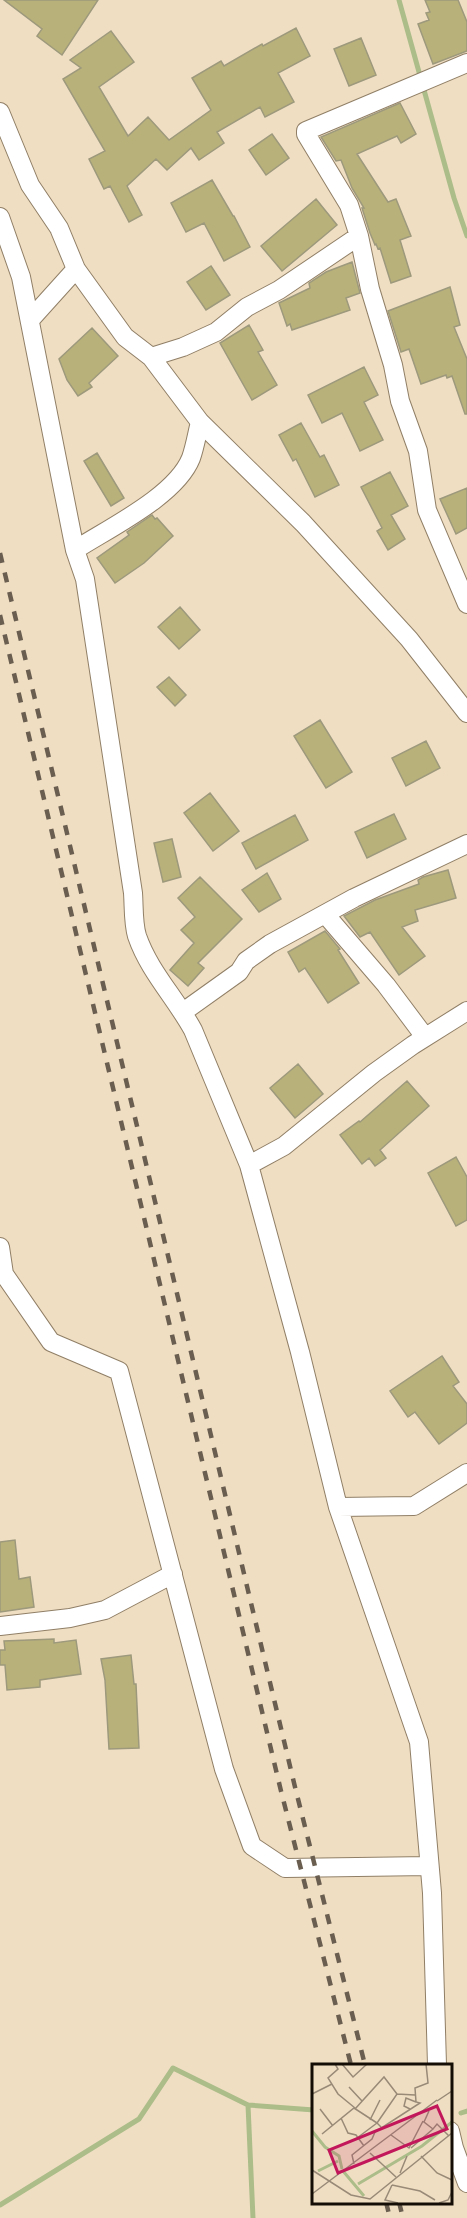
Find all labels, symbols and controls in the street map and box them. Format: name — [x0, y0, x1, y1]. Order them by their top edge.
inset map — [312, 2064, 452, 2203]

